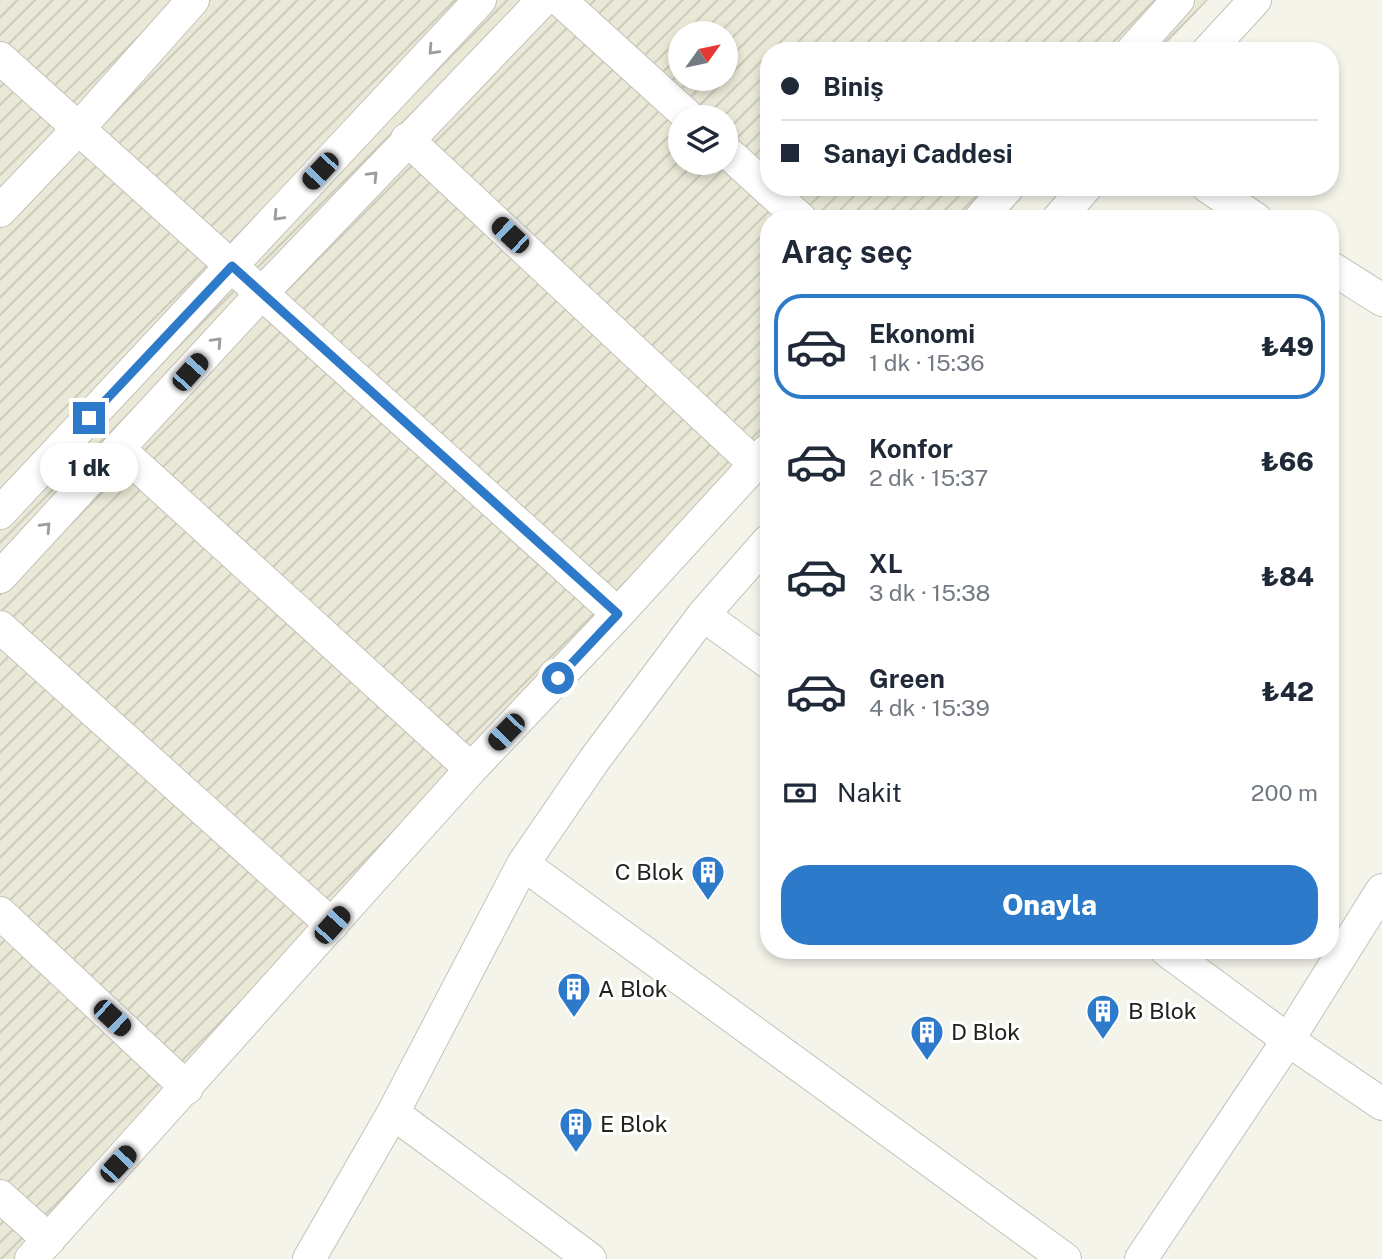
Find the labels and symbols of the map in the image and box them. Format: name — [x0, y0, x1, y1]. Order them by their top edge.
north arrow — [668, 21, 738, 91]
one-way arrow — [429, 42, 442, 55]
car — [298, 148, 343, 194]
one-way arrow — [365, 171, 377, 184]
one-way arrow — [274, 208, 287, 221]
car — [488, 213, 533, 257]
one-way arrow — [209, 337, 222, 350]
car — [169, 349, 212, 395]
route end — [73, 402, 105, 434]
callout: 1 dk — [40, 442, 138, 492]
one-way arrow — [38, 522, 51, 535]
route start — [542, 662, 574, 694]
car — [484, 710, 529, 754]
building icon: C Blok — [689, 853, 727, 902]
place label: C Blok — [615, 858, 684, 885]
car — [311, 902, 354, 948]
building icon: A Blok — [555, 970, 593, 1019]
place label: A Blok — [598, 975, 668, 1002]
building icon: B Blok — [1084, 992, 1122, 1041]
car — [90, 996, 135, 1040]
place label: B Blok — [1128, 997, 1197, 1024]
building icon: D Blok — [908, 1013, 946, 1062]
place label: D Blok — [951, 1018, 1020, 1045]
building icon: E Blok — [557, 1105, 595, 1154]
place label: E Blok — [600, 1110, 668, 1137]
car — [96, 1141, 141, 1187]

